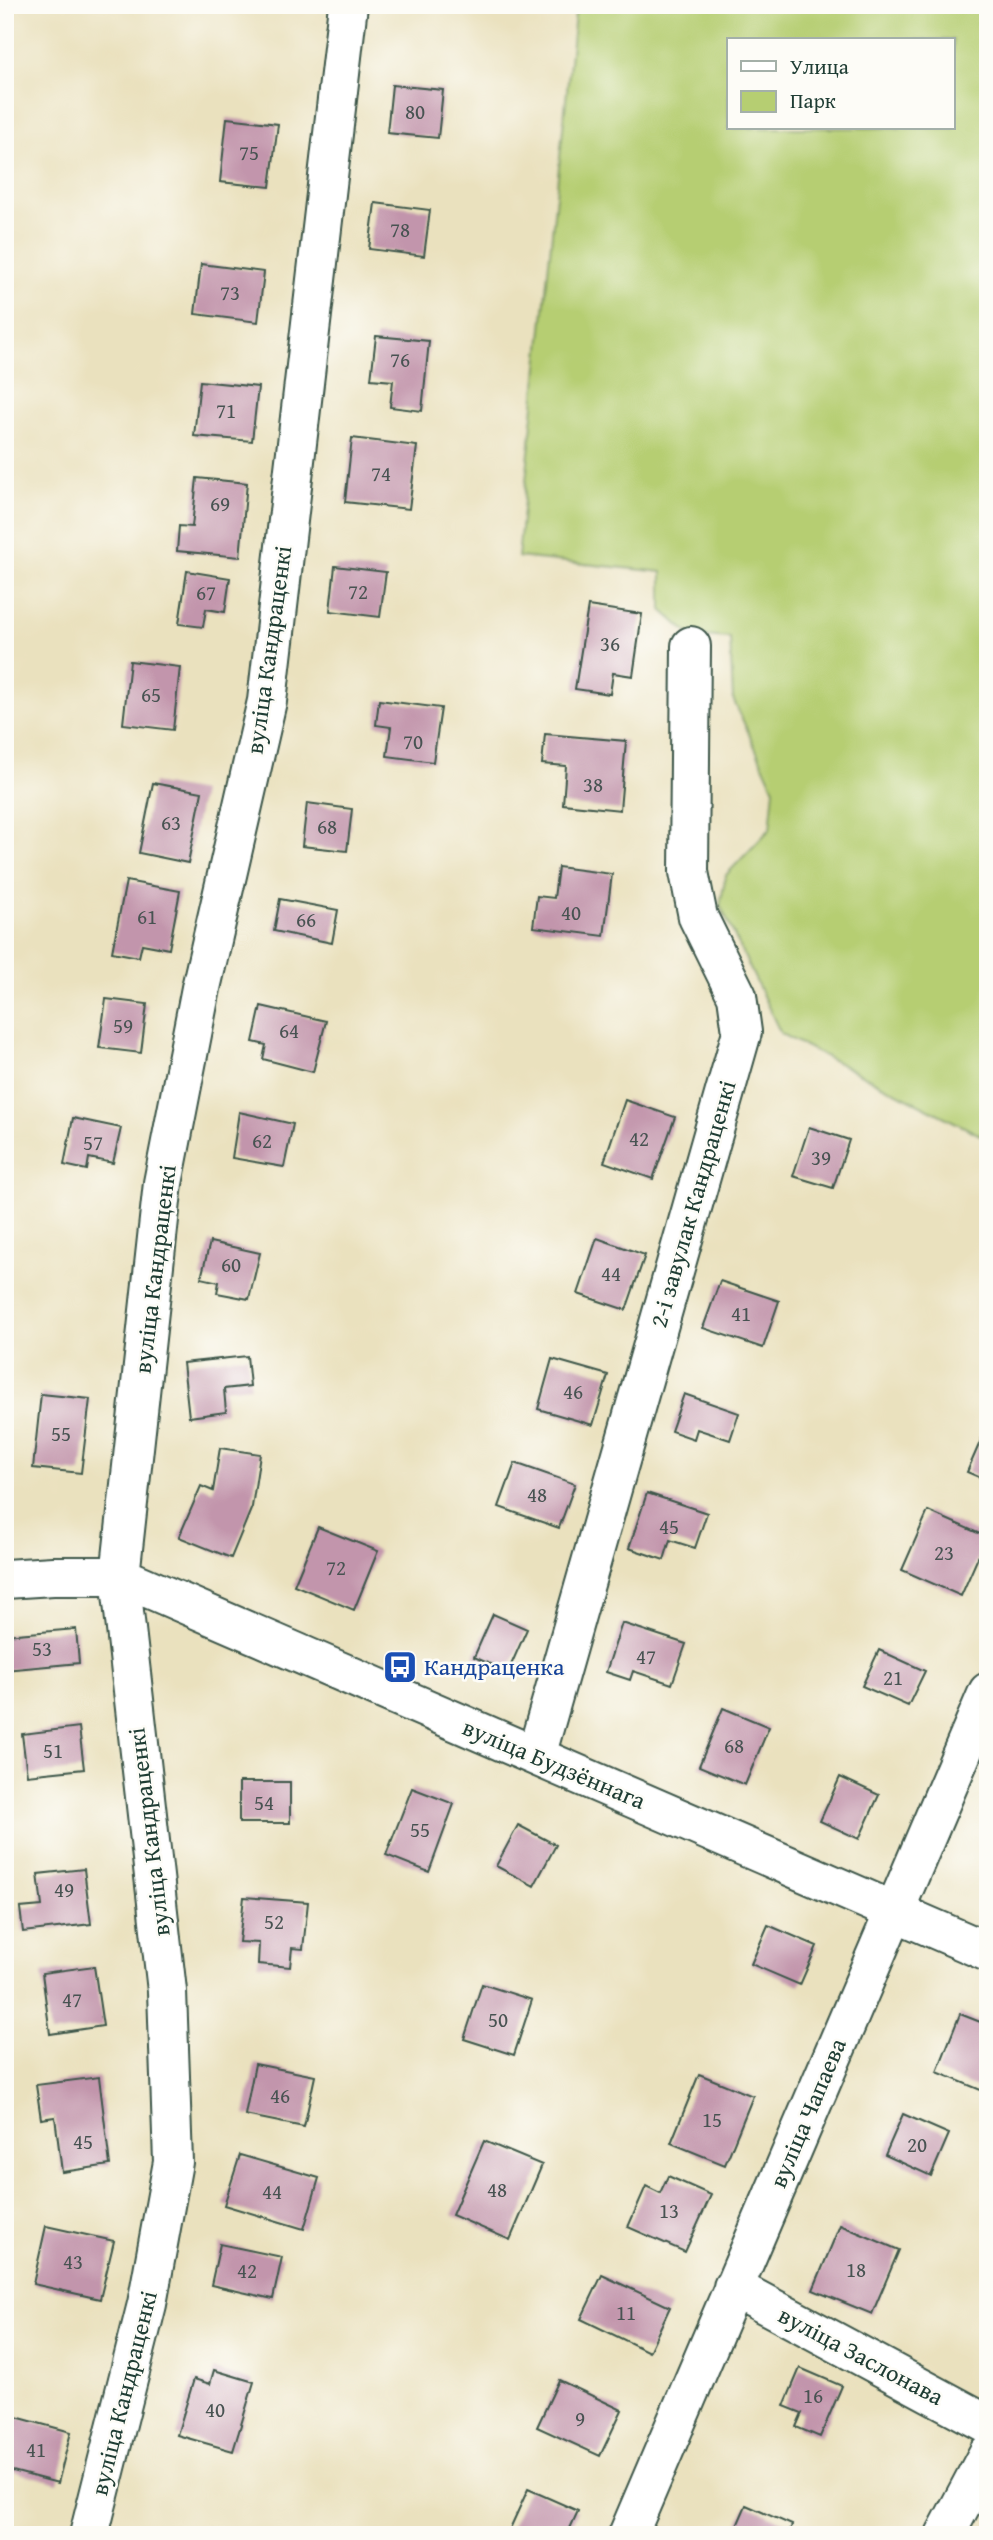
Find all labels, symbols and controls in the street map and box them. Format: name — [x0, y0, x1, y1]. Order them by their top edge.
legend — [727, 38, 954, 130]
text: Улица — [790, 51, 849, 82]
text: Парк — [790, 85, 836, 116]
house number: 80 — [405, 96, 425, 127]
house number: 75 — [239, 137, 259, 168]
house number: 78 — [390, 214, 410, 245]
house number: 73 — [220, 277, 240, 308]
house number: 76 — [390, 344, 410, 375]
house number: 71 — [216, 395, 236, 426]
house number: 74 — [371, 458, 391, 489]
house number: 69 — [210, 488, 230, 519]
street label: вуліца Кандраценкі — [237, 543, 300, 756]
house number: 72 — [348, 576, 368, 607]
house number: 67 — [196, 577, 216, 608]
house number: 36 — [600, 628, 620, 659]
house number: 65 — [141, 679, 161, 710]
house number: 70 — [403, 726, 423, 757]
house number: 38 — [583, 769, 603, 800]
house number: 63 — [161, 807, 181, 838]
house number: 68 — [317, 811, 337, 842]
house number: 40 — [561, 897, 581, 928]
house number: 61 — [137, 901, 157, 932]
house number: 66 — [296, 904, 316, 935]
house number: 59 — [113, 1010, 133, 1041]
house number: 64 — [279, 1015, 299, 1046]
street label: 2-і завулак Кандраценкі — [640, 1076, 745, 1332]
house number: 42 — [629, 1123, 649, 1154]
house number: 62 — [252, 1125, 272, 1156]
house number: 57 — [83, 1127, 103, 1158]
house number: 39 — [811, 1142, 831, 1173]
street label: вуліца Кандраценкі — [124, 1162, 185, 1375]
house number: 60 — [221, 1249, 241, 1280]
house number: 44 — [601, 1258, 621, 1289]
house number: 41 — [731, 1298, 751, 1329]
house number: 46 — [563, 1376, 583, 1407]
house number: 55 — [51, 1418, 71, 1449]
house number: 48 — [527, 1479, 547, 1510]
house number: 45 — [659, 1511, 679, 1542]
house number: 23 — [934, 1537, 954, 1568]
house number: 72 — [326, 1552, 346, 1583]
house number: 53 — [32, 1633, 52, 1664]
house number: 47 — [636, 1641, 656, 1672]
bus stop icon: Кандраценка — [381, 1648, 419, 1686]
place label: Кандраценка — [424, 1649, 565, 1684]
house number: 21 — [883, 1662, 903, 1693]
street label: вуліца Будзённага — [457, 1709, 652, 1818]
street label: вуліца Кандраценкі — [118, 1726, 179, 1938]
house number: 68 — [724, 1730, 744, 1761]
house number: 51 — [43, 1735, 63, 1766]
house number: 54 — [254, 1787, 274, 1818]
house number: 55 — [410, 1814, 430, 1845]
house number: 49 — [54, 1874, 74, 1905]
house number: 52 — [264, 1906, 284, 1937]
house number: 47 — [62, 1984, 82, 2015]
house number: 50 — [488, 2004, 508, 2035]
street label: вуліца Чапаева — [760, 2032, 855, 2193]
house number: 46 — [270, 2080, 290, 2111]
house number: 15 — [702, 2104, 722, 2135]
house number: 45 — [73, 2126, 93, 2157]
house number: 20 — [907, 2129, 927, 2160]
house number: 48 — [487, 2174, 507, 2205]
house number: 44 — [262, 2176, 282, 2207]
house number: 13 — [659, 2195, 679, 2226]
house number: 43 — [63, 2246, 83, 2277]
house number: 18 — [846, 2254, 866, 2285]
house number: 42 — [237, 2255, 257, 2286]
street label: вуліца Кандраценкі — [81, 2287, 166, 2499]
house number: 11 — [616, 2297, 636, 2328]
street label: вуліца Заслонава — [772, 2297, 951, 2414]
house number: 16 — [803, 2380, 823, 2411]
house number: 40 — [205, 2394, 225, 2425]
house number: 9 — [575, 2403, 585, 2434]
house number: 41 — [26, 2434, 46, 2465]

